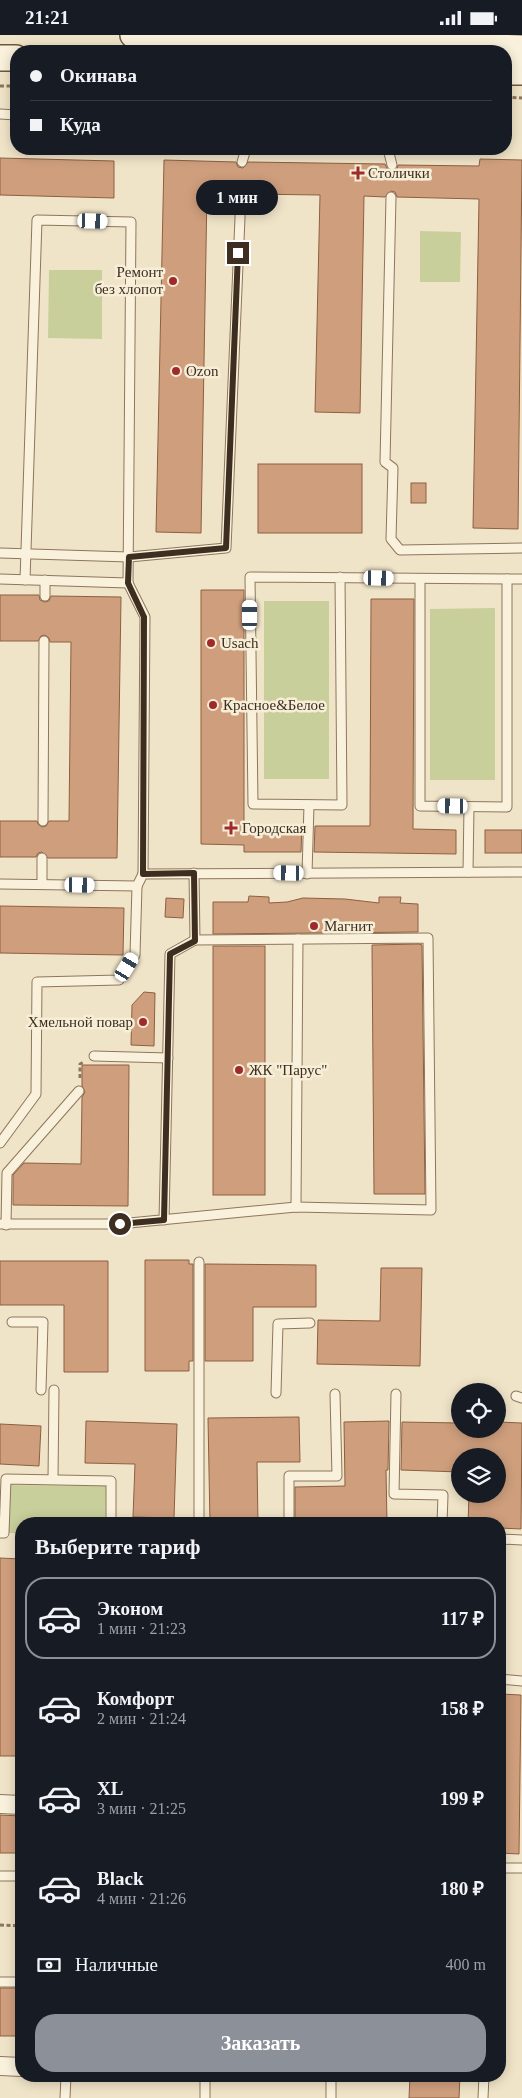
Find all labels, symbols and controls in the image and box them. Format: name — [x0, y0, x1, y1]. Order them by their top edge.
text: 21:21 — [25, 7, 69, 28]
text: Окинава — [60, 65, 137, 86]
text: Куда — [60, 114, 101, 135]
place label: Столички — [368, 165, 430, 181]
marker: Столички — [352, 167, 364, 179]
callout: 1 мин — [197, 181, 279, 215]
text: 1 мин — [216, 189, 258, 206]
car — [77, 213, 108, 229]
route end — [227, 242, 249, 264]
place label: Ремонт без хлопот — [95, 264, 163, 297]
marker: Ремонт без хлопот — [167, 275, 179, 287]
place label: Ozon — [186, 363, 219, 379]
marker: Ozon — [170, 365, 182, 377]
car — [363, 570, 394, 586]
car — [242, 600, 257, 630]
place label: Usach — [221, 635, 259, 651]
marker: Usach — [205, 637, 217, 649]
place label: Красное&Белое — [223, 697, 325, 713]
marker: Красное&Белое — [207, 699, 219, 711]
car — [437, 798, 468, 814]
place label: Городская — [242, 820, 306, 836]
marker: Городская — [224, 821, 238, 835]
car — [273, 865, 304, 881]
car — [64, 877, 95, 893]
place label: Магнит — [324, 918, 373, 934]
marker: Магнит — [308, 920, 320, 932]
car — [112, 950, 141, 984]
place label: Хмельной повар — [28, 1014, 133, 1030]
marker: Хмельной повар — [137, 1016, 149, 1028]
place label: ЖК "Парус" — [249, 1062, 327, 1078]
marker: ЖК "Парус" — [233, 1064, 245, 1076]
route start — [109, 1213, 131, 1235]
map controls — [451, 1383, 506, 1503]
button: locate — [451, 1383, 506, 1438]
button: layers — [451, 1448, 506, 1503]
text: Выберите тариф — [35, 1534, 201, 1559]
icon: car — [37, 1596, 82, 1641]
text: Эконом — [97, 1598, 163, 1619]
text: 117 ₽ — [441, 1608, 484, 1629]
text: 1 мин · 21:23 — [97, 1620, 186, 1637]
icon: car — [37, 1686, 82, 1731]
text: Комфорт — [97, 1688, 174, 1709]
text: 158 ₽ — [440, 1698, 484, 1719]
text: 2 мин · 21:24 — [97, 1710, 186, 1727]
icon: car — [37, 1776, 82, 1821]
text: XL — [97, 1778, 123, 1799]
text: 199 ₽ — [440, 1788, 484, 1809]
text: 3 мин · 21:25 — [97, 1800, 186, 1817]
icon: car — [37, 1866, 82, 1911]
text: Black — [97, 1868, 143, 1889]
text: 180 ₽ — [440, 1878, 484, 1899]
text: 4 мин · 21:26 — [97, 1890, 186, 1907]
icon: cash — [35, 1951, 63, 1979]
text: Наличные — [75, 1954, 158, 1975]
text: 400 m — [446, 1956, 486, 1973]
button: Заказать — [35, 2014, 486, 2072]

